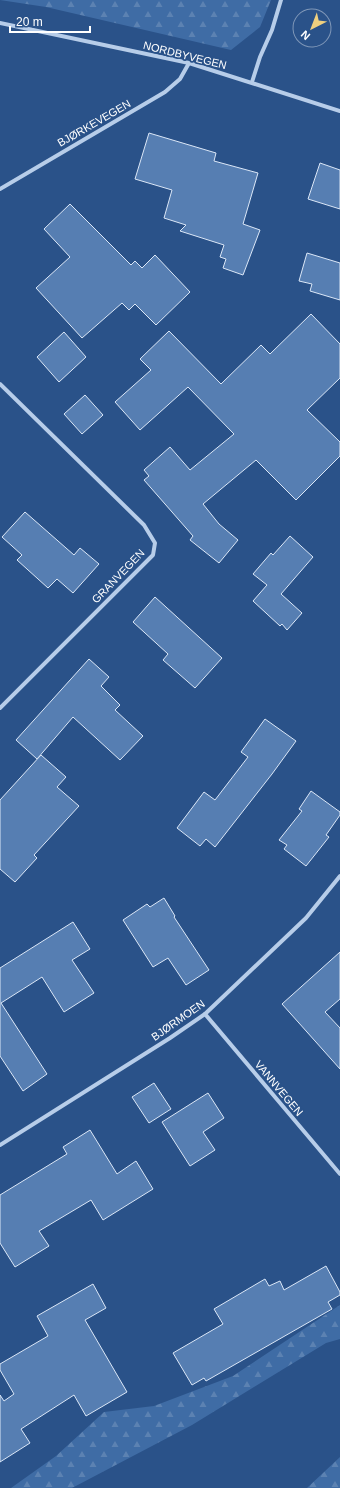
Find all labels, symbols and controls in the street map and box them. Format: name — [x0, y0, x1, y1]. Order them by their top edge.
scale bar — [10, 8, 90, 34]
north arrow — [292, 8, 332, 48]
text: 20 m — [16, 15, 43, 29]
text: N — [298, 28, 312, 43]
street label: NORDBYVEGEN — [142, 39, 228, 71]
street label: BJØRKEVEGEN — [55, 97, 133, 149]
street label: GRANVEGEN — [89, 547, 147, 605]
street label: BJØRMOEN — [149, 997, 207, 1043]
street label: VANNVEGEN — [252, 1058, 306, 1118]

